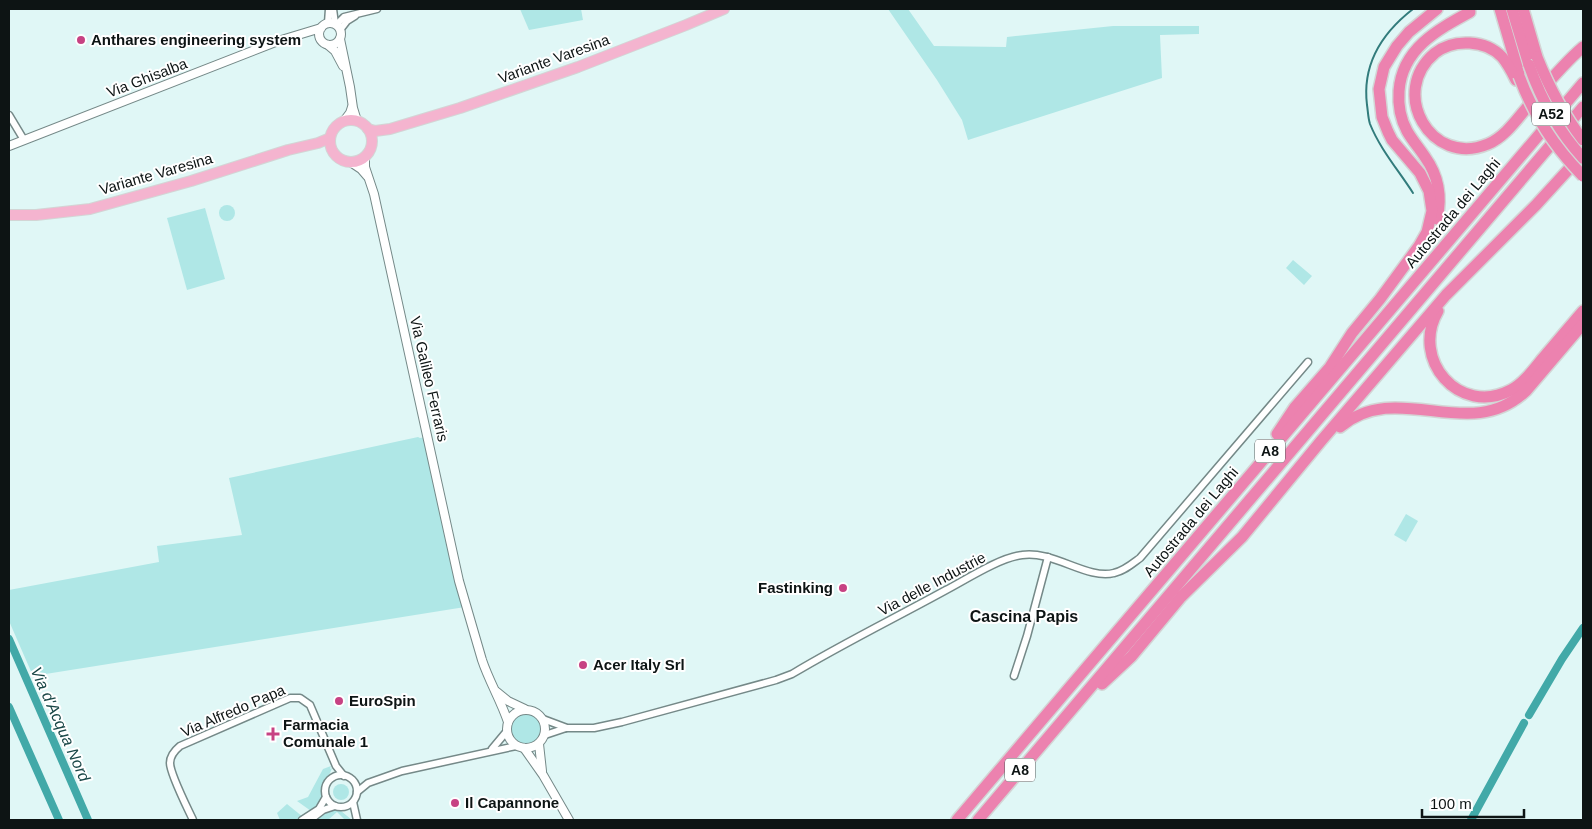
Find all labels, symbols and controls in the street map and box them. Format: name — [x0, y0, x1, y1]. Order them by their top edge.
street label: Variante Varesina — [496, 30, 612, 87]
place label: Anthares engineering system — [91, 31, 301, 48]
marker: Anthares engineering system — [75, 34, 87, 46]
street label: Via Ghisalba — [104, 54, 190, 101]
road number: A52 — [1532, 102, 1570, 126]
street label: Variante Varesina — [97, 149, 215, 198]
street label: Autostrada dei Laghi — [1402, 155, 1503, 271]
street label: Via Galileo Ferraris — [407, 315, 452, 443]
road number: A8 — [1255, 440, 1285, 462]
street label: Autostrada dei Laghi — [1140, 464, 1241, 580]
street label: Via delle Industrie — [875, 548, 988, 619]
place label: Fastinking — [758, 579, 833, 596]
marker: Fastinking — [837, 582, 849, 594]
district label: Cascina Papis — [970, 608, 1078, 625]
place label: Acer Italy Srl — [593, 656, 685, 673]
marker: Acer Italy Srl — [577, 659, 589, 671]
water label: Via d'Acqua Nord — [28, 664, 94, 785]
street label: Via Alfredo Papa — [178, 681, 288, 740]
place label: EuroSpin — [349, 692, 416, 709]
marker: EuroSpin — [333, 695, 345, 707]
place label: Farmacia Comunale 1 — [283, 716, 368, 750]
marker: Farmacia Comunale 1 — [267, 728, 279, 740]
road number: A8 — [1005, 758, 1035, 782]
scale bar — [1422, 786, 1524, 818]
place label: Il Capannone — [465, 794, 559, 811]
text: 100 m — [1430, 795, 1472, 812]
marker: Il Capannone — [449, 797, 461, 809]

